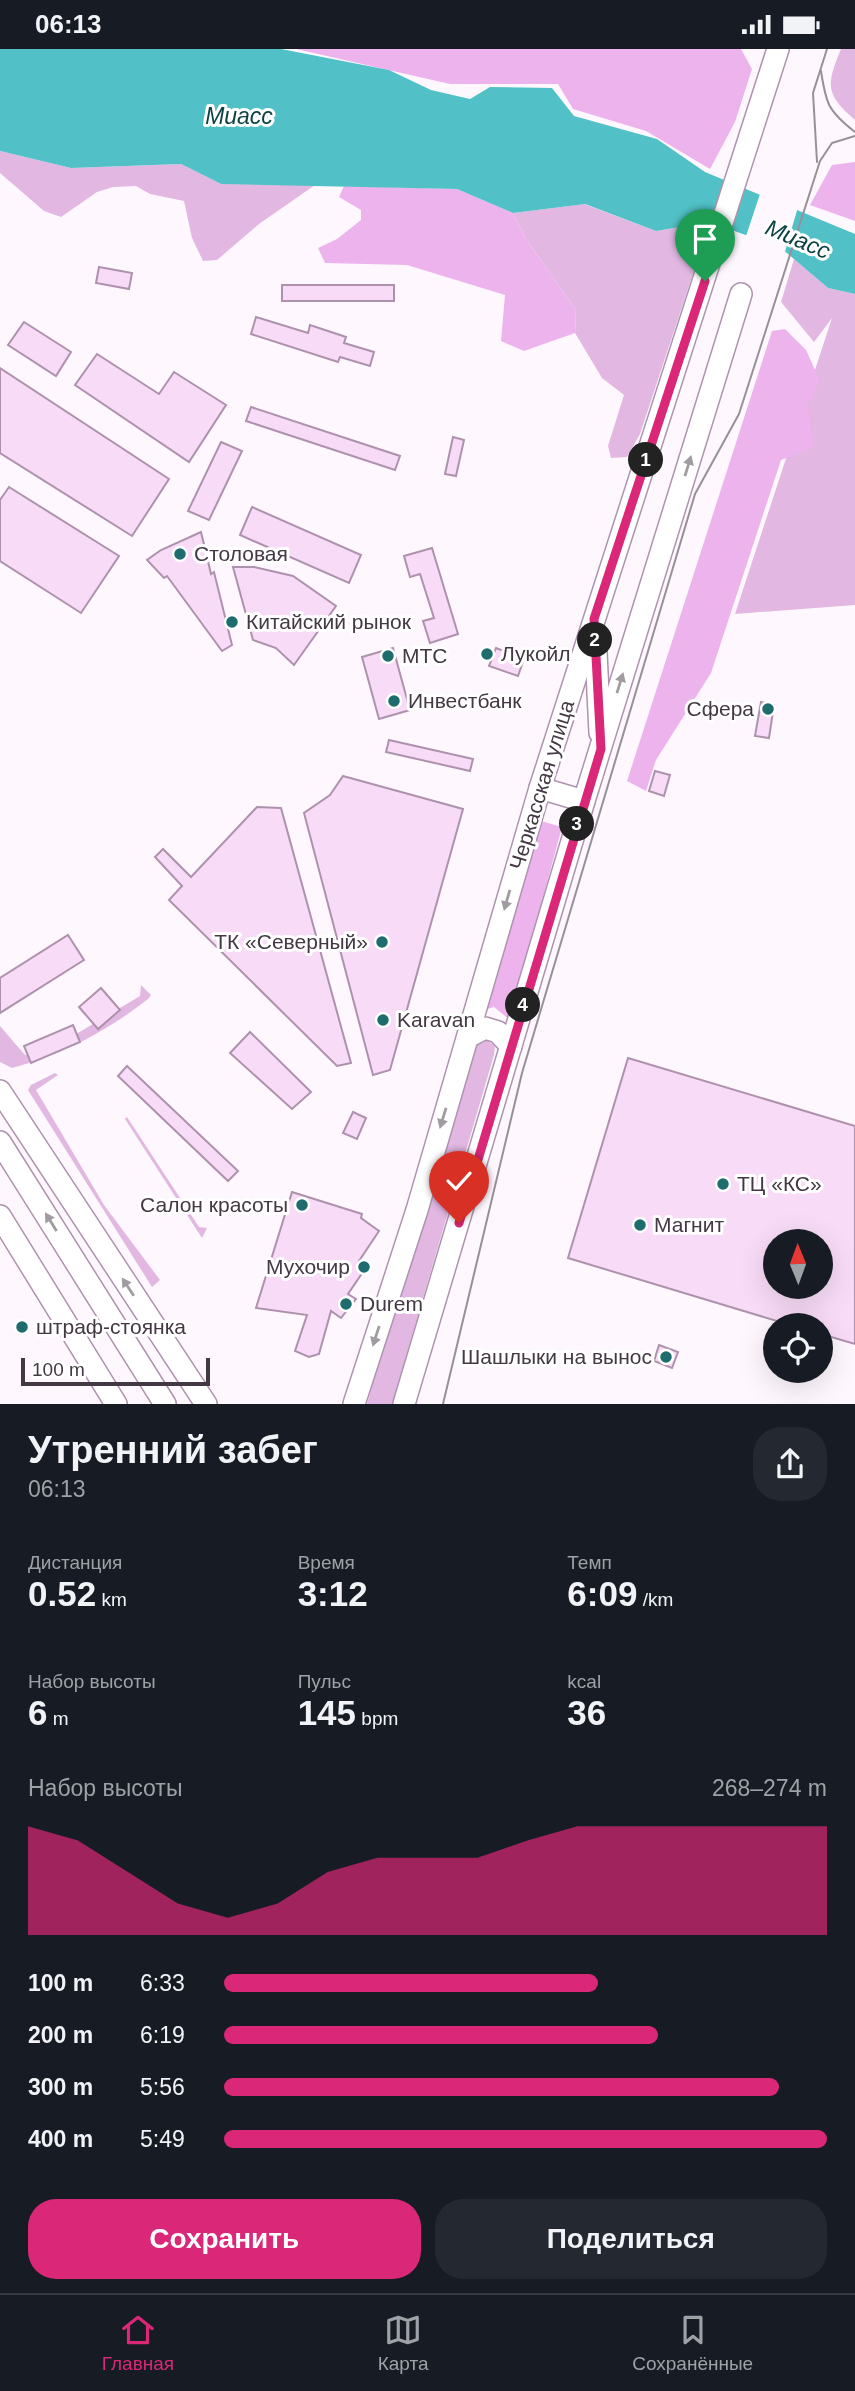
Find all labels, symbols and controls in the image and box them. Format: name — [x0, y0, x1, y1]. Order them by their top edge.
text: 06:13 — [35, 9, 102, 39]
water label: Миасс — [205, 103, 273, 129]
pin — [675, 209, 735, 281]
water label: Миасс — [762, 214, 835, 264]
icon: arrive — [686, 220, 724, 258]
pin: 1 — [628, 443, 664, 477]
text: 1 — [640, 449, 651, 470]
one-way arrow — [683, 455, 693, 476]
place label: Столовая — [194, 542, 288, 565]
marker: Столовая — [172, 546, 188, 562]
place label: Китайский рынок — [246, 610, 412, 633]
marker: Китайский рынок — [224, 614, 240, 630]
pin: 2 — [578, 623, 612, 657]
text: 2 — [589, 629, 600, 650]
place label: Лукойл — [501, 642, 571, 665]
place label: МТС — [402, 644, 448, 667]
marker: Лукойл — [479, 646, 495, 662]
marker: МТС — [380, 648, 396, 664]
one-way arrow — [615, 672, 626, 693]
place label: Инвестбанк — [408, 689, 522, 712]
marker: Инвестбанк — [386, 693, 402, 709]
street label: Черкасская улица — [505, 697, 578, 872]
place label: Сфера — [687, 697, 754, 720]
marker: Сфера — [760, 701, 776, 717]
pin: 3 — [560, 807, 594, 841]
text: 3 — [571, 813, 582, 834]
one-way arrow — [502, 890, 512, 911]
place label: ТК «Северный» — [214, 930, 368, 953]
marker: ТК «Северный» — [374, 934, 390, 950]
pin: 4 — [505, 988, 540, 1023]
text: 4 — [517, 994, 528, 1015]
place label: Karavan — [397, 1008, 475, 1031]
marker: Karavan — [375, 1012, 391, 1028]
one-way arrow — [437, 1108, 447, 1129]
pin — [429, 1151, 489, 1223]
icon: check — [440, 1162, 478, 1200]
place label: ТЦ «КС» — [737, 1172, 822, 1195]
marker: ТЦ «КС» — [715, 1176, 731, 1192]
place label: Салон красоты — [140, 1193, 288, 1216]
marker: Салон красоты — [294, 1197, 310, 1213]
one-way arrow — [45, 1212, 58, 1231]
place label: Магнит — [654, 1213, 724, 1236]
marker: Магнит — [632, 1217, 648, 1233]
north arrow — [763, 1229, 833, 1299]
map controls — [763, 1229, 833, 1383]
place label: Мухочир — [266, 1255, 350, 1278]
marker: Мухочир — [356, 1259, 372, 1275]
one-way arrow — [122, 1277, 135, 1296]
place label: Durem — [360, 1292, 423, 1315]
marker: Durem — [338, 1296, 354, 1312]
button: locate — [763, 1313, 833, 1383]
place label: штраф-стоянка — [36, 1315, 186, 1338]
marker: штраф-стоянка — [14, 1319, 30, 1335]
one-way arrow — [370, 1326, 381, 1347]
place label: Шашлыки на вынос — [461, 1345, 652, 1368]
marker: Шашлыки на вынос — [658, 1349, 674, 1365]
scale bar — [21, 1355, 210, 1387]
text: 100 m — [32, 1359, 85, 1380]
button: share — [753, 1427, 827, 1501]
text: Утренний забег — [28, 1429, 318, 1471]
text: 06:13 — [28, 1476, 86, 1502]
text: Дистанция — [28, 1552, 122, 1573]
text: Время — [298, 1552, 355, 1573]
text: Темп — [567, 1552, 612, 1573]
text: 0.52 — [28, 1574, 96, 1613]
text: 3:12 — [298, 1574, 368, 1613]
text: 6:09 — [567, 1574, 637, 1613]
text: km — [96, 1589, 127, 1610]
text: /km — [637, 1589, 673, 1610]
text: Набор высоты — [28, 1671, 156, 1692]
text: Пульс — [298, 1671, 351, 1692]
text: kcal — [567, 1671, 601, 1692]
text: 6 — [28, 1693, 47, 1732]
text: 145 — [298, 1693, 356, 1732]
text: 36 — [567, 1693, 606, 1732]
text: m — [47, 1708, 69, 1729]
text: bpm — [356, 1708, 398, 1729]
text: Набор высоты — [28, 1775, 182, 1801]
text: 268–274 m — [712, 1775, 827, 1801]
text: 100 m — [28, 1970, 93, 1996]
text: 6:33 — [140, 1970, 185, 1996]
text: 200 m — [28, 2022, 93, 2048]
text: 6:19 — [140, 2022, 185, 2048]
text: 300 m — [28, 2074, 93, 2100]
text: 5:56 — [140, 2074, 185, 2100]
text: 400 m — [28, 2126, 93, 2152]
text: 5:49 — [140, 2126, 185, 2152]
button: Сохранить — [28, 2199, 421, 2279]
button: Поделиться — [435, 2199, 827, 2279]
tab: Главная — [102, 2311, 174, 2375]
tab: Карта — [378, 2311, 429, 2375]
tab: Сохранённые — [632, 2311, 753, 2375]

